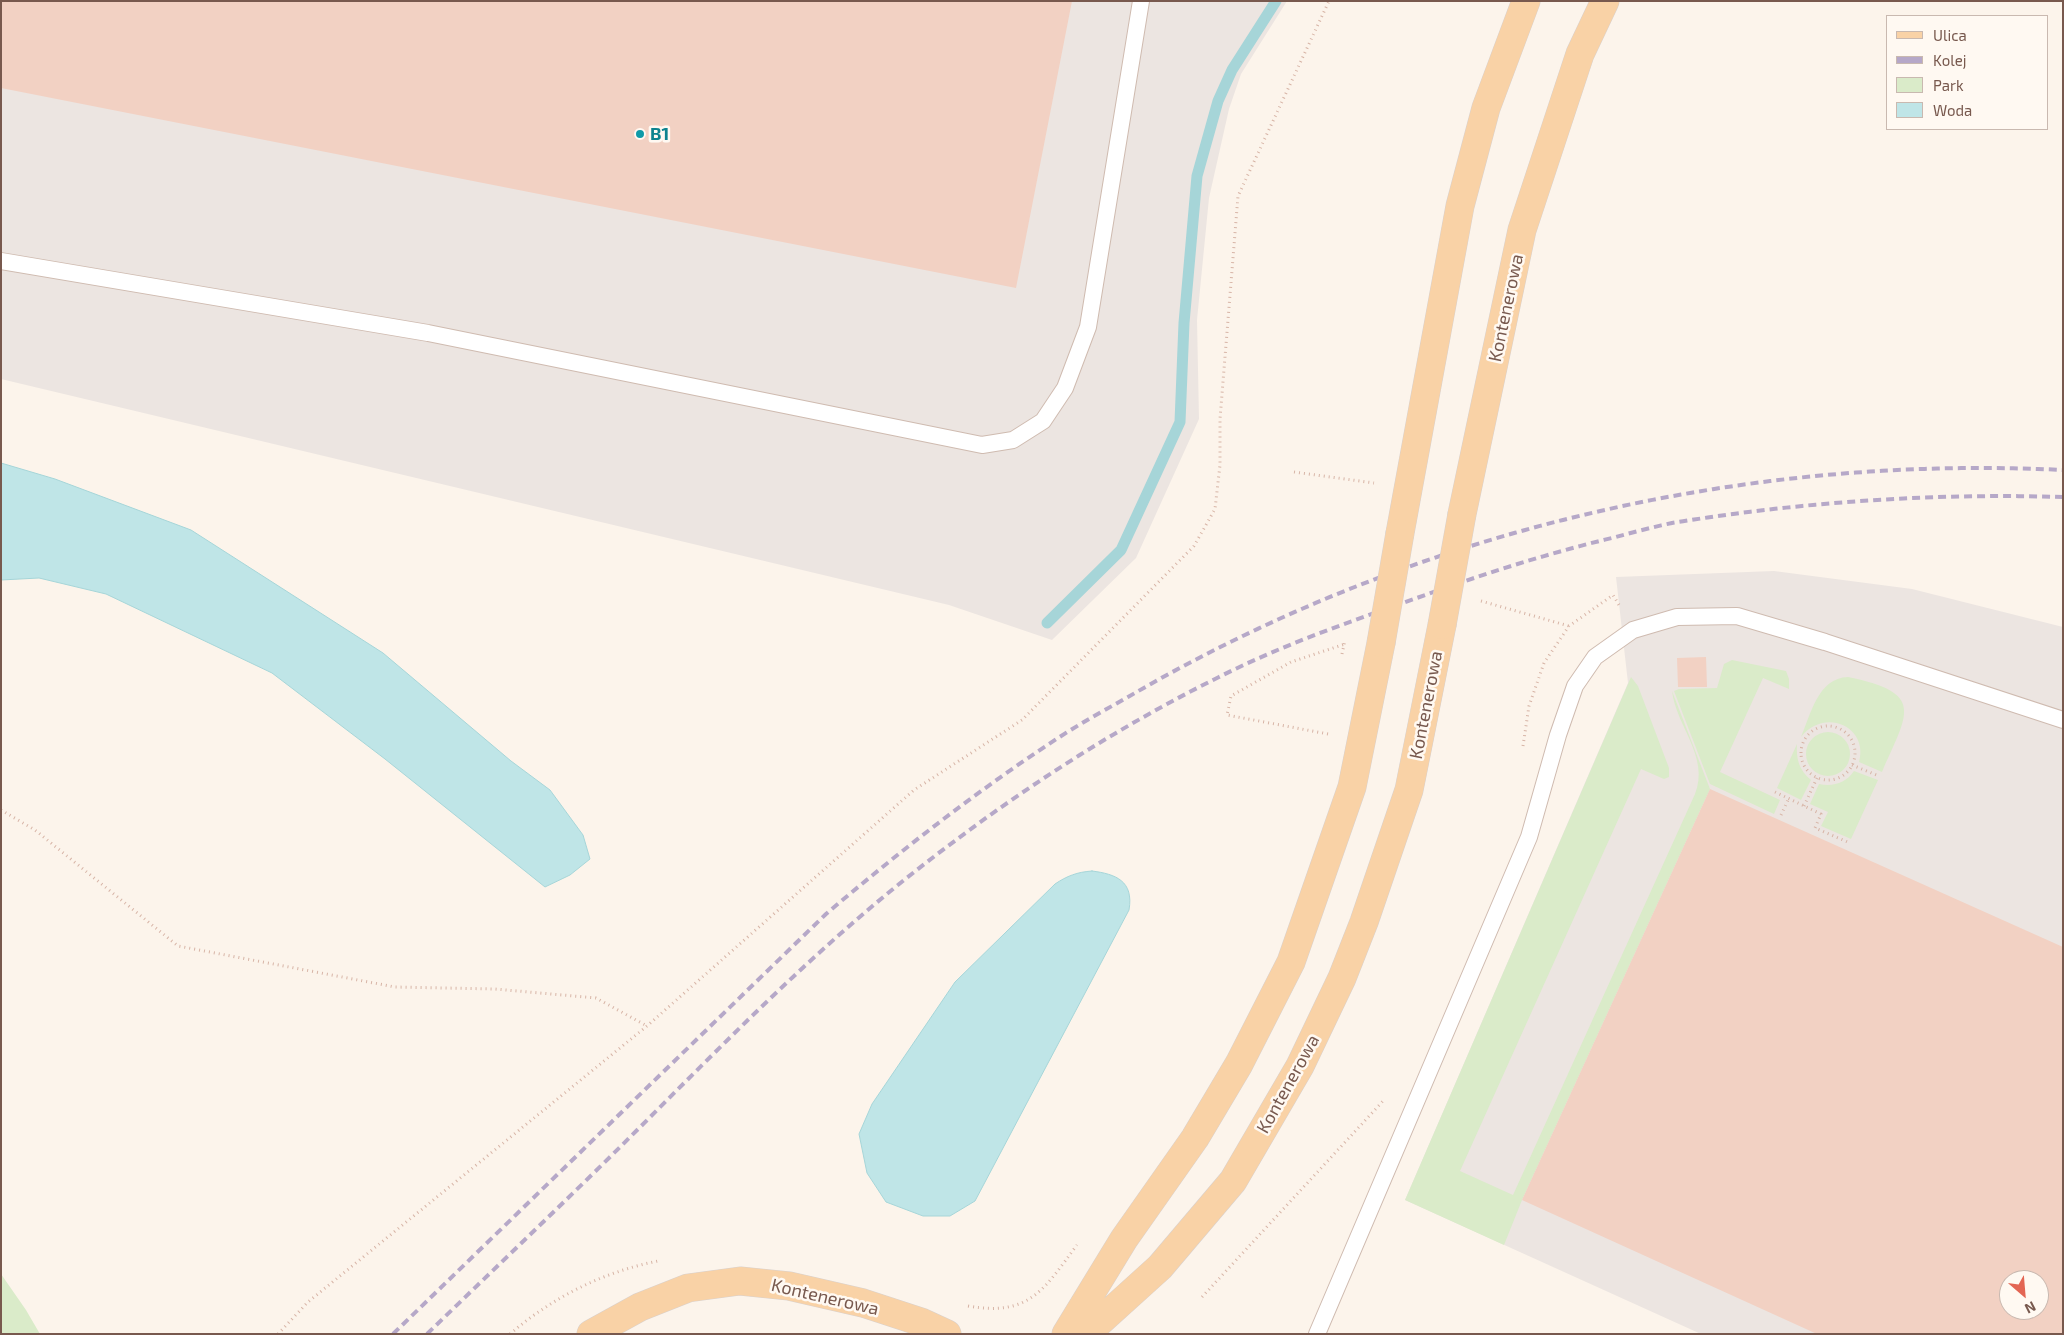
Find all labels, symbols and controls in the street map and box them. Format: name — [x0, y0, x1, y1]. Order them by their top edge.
legend — [1886, 15, 2049, 130]
text: Ulica — [1933, 26, 1967, 44]
text: Kolej — [1933, 51, 1966, 69]
text: Park — [1933, 76, 1964, 94]
text: Woda — [1933, 101, 1972, 119]
place label: B1 — [650, 123, 669, 145]
marker: B1 — [634, 128, 646, 140]
street label: Kontenerowa — [1484, 252, 1528, 364]
street label: Kontenerowa — [1405, 649, 1447, 761]
street label: Kontenerowa — [1252, 1031, 1324, 1137]
north arrow — [1999, 1270, 2049, 1320]
street label: Kontenerowa — [769, 1274, 881, 1320]
text: N — [2022, 1298, 2039, 1318]

